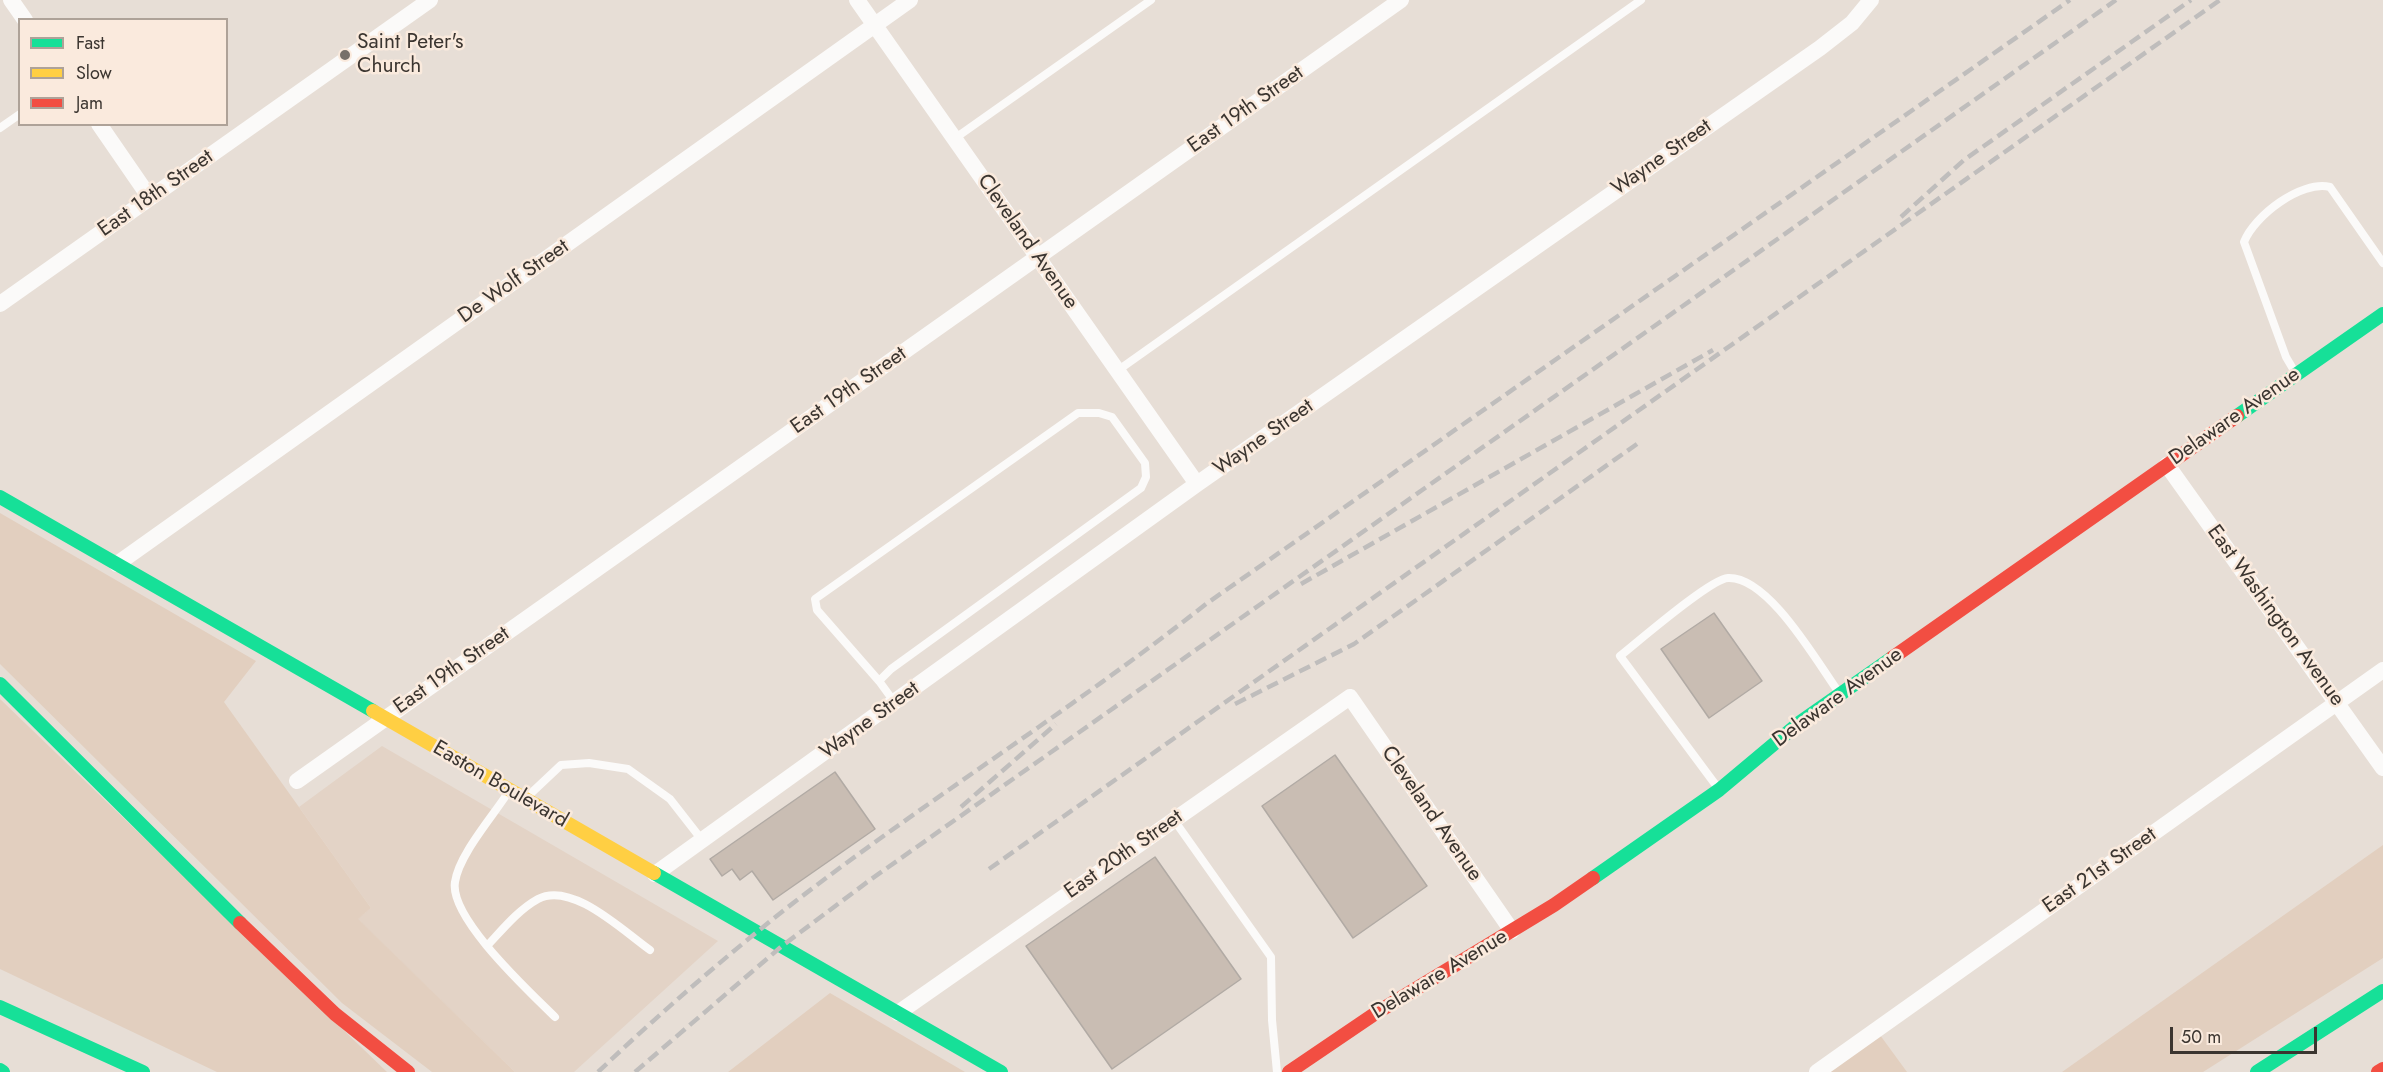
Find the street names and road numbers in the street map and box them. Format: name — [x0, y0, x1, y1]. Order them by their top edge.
street label: East 19th Street — [1183, 61, 1309, 159]
street label: Wayne Street — [1607, 114, 1717, 202]
street label: East 18th Street — [94, 145, 218, 243]
street label: Cleveland Avenue — [971, 170, 1083, 314]
street label: De Wolf Street — [454, 235, 574, 329]
street label: East 19th Street — [786, 342, 912, 440]
street label: Delaware Avenue — [2165, 363, 2305, 471]
street label: Wayne Street — [1209, 394, 1319, 482]
street label: East Washington Avenue — [2201, 521, 2349, 711]
street label: East 19th Street — [389, 622, 515, 720]
street label: Delaware Avenue — [1768, 643, 1908, 753]
street label: Wayne Street — [816, 677, 924, 765]
street label: Easton Boulevard — [428, 736, 572, 834]
street label: Cleveland Avenue — [1375, 742, 1487, 886]
street label: East 20th Street — [1060, 805, 1188, 905]
street label: East 21st Street — [2038, 823, 2162, 919]
street label: Delaware Avenue — [1368, 925, 1512, 1025]

